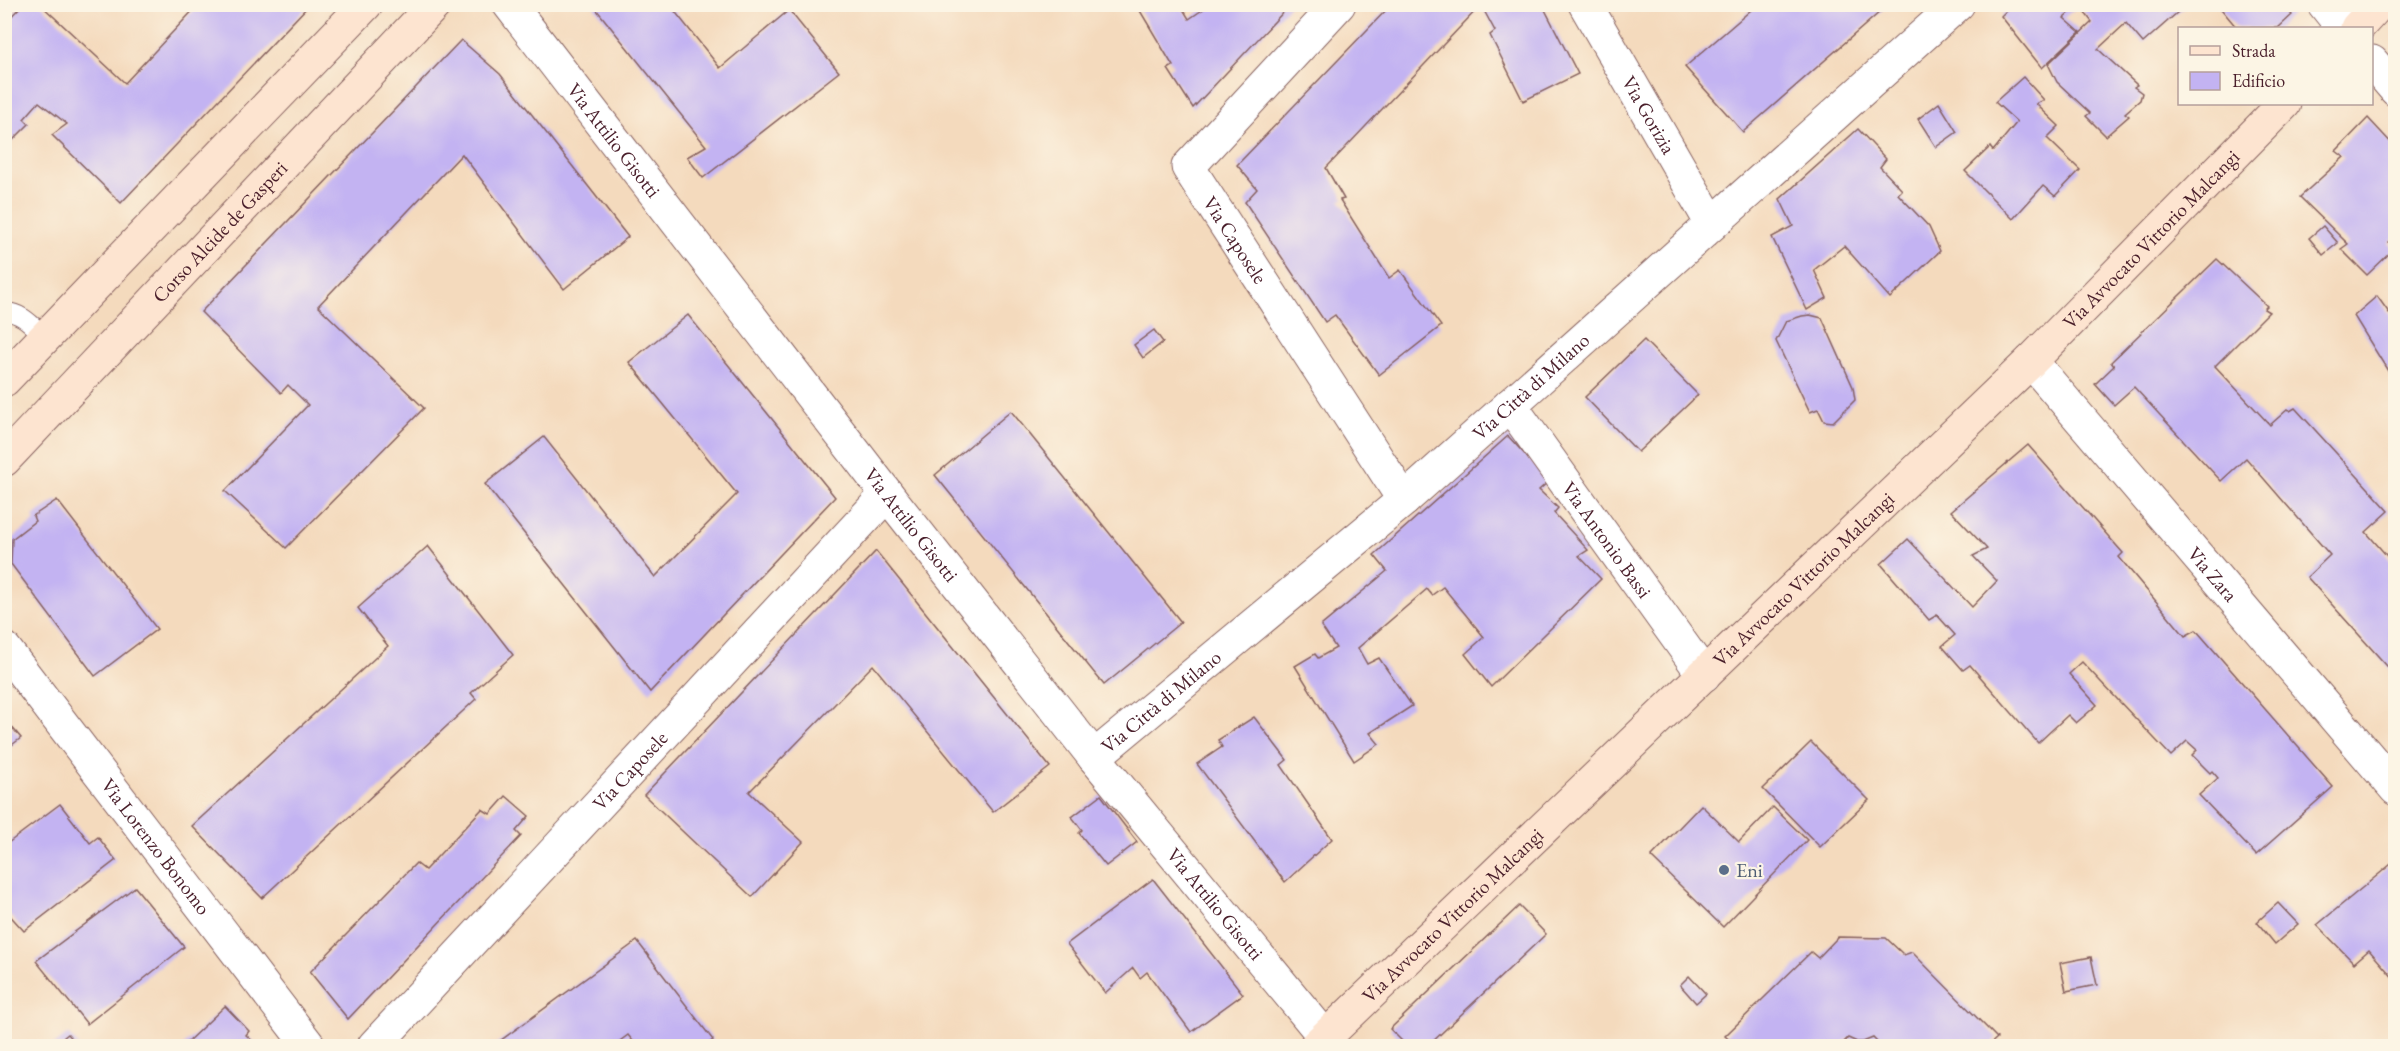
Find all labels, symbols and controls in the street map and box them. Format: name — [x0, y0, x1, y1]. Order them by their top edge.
legend — [2178, 27, 2373, 105]
text: Strada — [2232, 39, 2276, 62]
text: Edificio — [2232, 69, 2285, 92]
street label: Via Gorizia — [1616, 71, 1682, 159]
street label: Via Attilio Gisotti — [562, 78, 667, 203]
street label: Via Avvocato Vittorio Malcangi — [2057, 144, 2245, 335]
street label: Corso Alcide de Gasperi — [146, 155, 293, 308]
street label: Via Caposele — [1197, 191, 1273, 289]
street label: Via Città di Milano — [1467, 327, 1595, 446]
street label: Via Attilio Gisotti — [858, 462, 964, 587]
street label: Via Antonio Bassi — [1556, 476, 1658, 603]
street label: Via Avvocato Vittorio Malcangi — [1707, 486, 1900, 672]
street label: Via Zara — [2182, 541, 2244, 607]
street label: Via Città di Milano — [1095, 644, 1227, 759]
street label: Via Caposele — [587, 725, 673, 816]
street label: Via Lorenzo Bonomo — [95, 773, 217, 920]
street label: Via Avvocato Vittorio Malcangi — [1356, 822, 1549, 1008]
street label: Via Attilio Gisotti — [1161, 842, 1269, 966]
place label: Eni — [1736, 857, 1763, 883]
marker: Eni — [1717, 863, 1731, 877]

